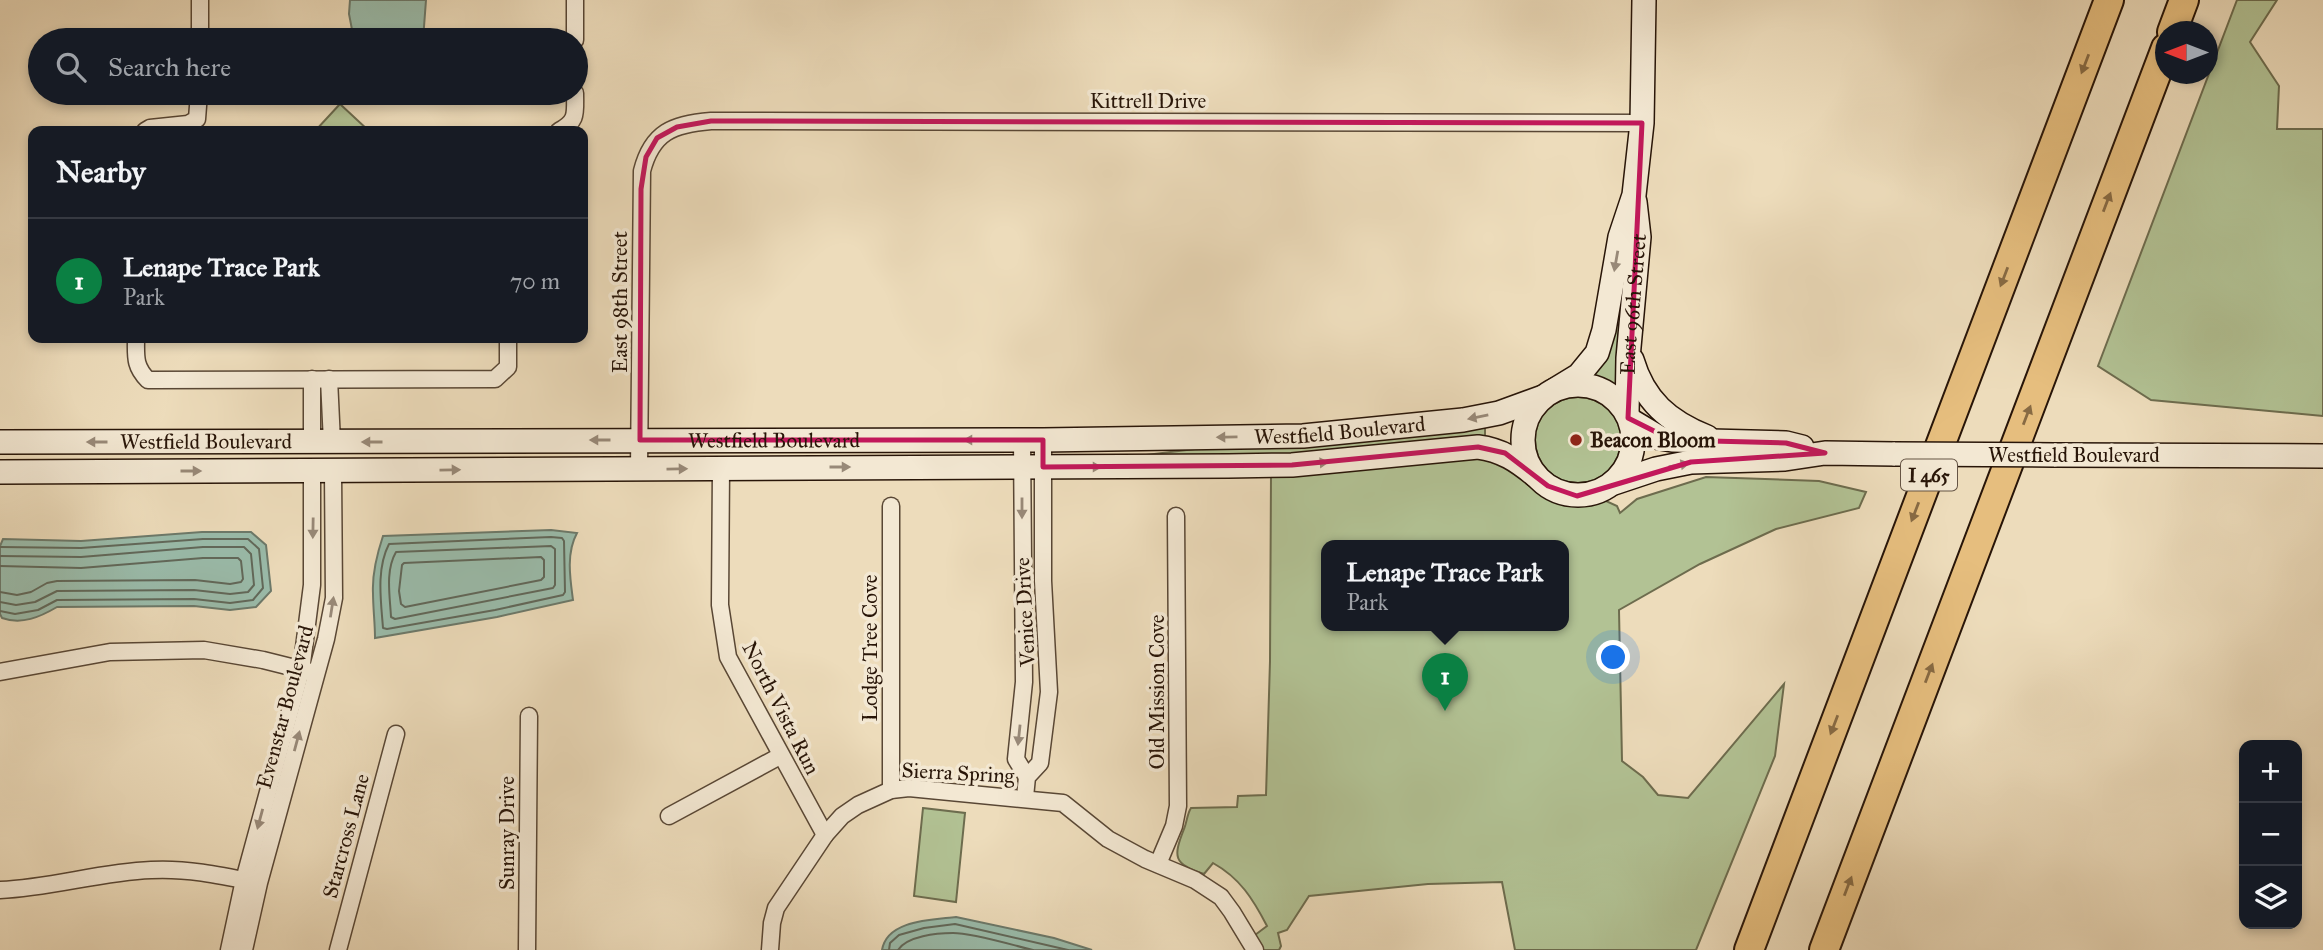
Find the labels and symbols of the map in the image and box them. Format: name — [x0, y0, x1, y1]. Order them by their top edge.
north arrow — [2155, 21, 2218, 84]
one-way arrow — [2079, 53, 2090, 74]
street label: Kittrell Drive — [1090, 88, 1206, 114]
one-way arrow — [2102, 191, 2113, 212]
street label: East 98th Street — [607, 231, 633, 373]
street label: East 96th Street — [1615, 232, 1652, 375]
one-way arrow — [1610, 250, 1621, 272]
one-way arrow — [1999, 266, 2010, 287]
one-way arrow — [2021, 404, 2032, 425]
street label: Westfield Boulevard — [1254, 411, 1427, 450]
one-way arrow — [1467, 412, 1489, 423]
street label: Westfield Boulevard — [688, 427, 860, 454]
place label: Beacon Bloom — [1590, 427, 1716, 453]
street label: Westfield Boulevard — [120, 428, 292, 455]
one-way arrow — [1216, 431, 1238, 443]
marker: Beacon Bloom — [1568, 432, 1584, 448]
one-way arrow — [589, 434, 611, 446]
one-way arrow — [963, 434, 985, 445]
one-way arrow — [86, 436, 108, 448]
one-way arrow — [361, 436, 383, 448]
street label: Westfield Boulevard — [1988, 442, 2160, 468]
one-way arrow — [1307, 457, 1329, 468]
one-way arrow — [1668, 459, 1690, 470]
road number: I 465 — [1901, 460, 1957, 490]
one-way arrow — [830, 461, 852, 473]
one-way arrow — [1080, 461, 1102, 473]
one-way arrow — [667, 463, 689, 475]
one-way arrow — [439, 464, 461, 476]
one-way arrow — [180, 465, 202, 477]
one-way arrow — [1016, 497, 1028, 519]
one-way arrow — [1909, 502, 1920, 523]
one-way arrow — [307, 518, 318, 540]
street label: Venice Drive — [1009, 556, 1041, 668]
street label: Lodge Tree Cove — [857, 574, 883, 721]
one-way arrow — [327, 596, 338, 618]
street label: Old Mission Cove — [1144, 614, 1170, 770]
street label: Evenstar Boulevard — [251, 622, 319, 792]
street label: North Vista Run — [736, 637, 826, 779]
your location — [1596, 640, 1630, 674]
pin: 1 — [1422, 653, 1468, 711]
one-way arrow — [1924, 663, 1935, 684]
one-way arrow — [1829, 715, 1840, 736]
one-way arrow — [1013, 724, 1024, 746]
one-way arrow — [292, 730, 303, 752]
street label: Sierra Spring — [901, 757, 1015, 789]
street label: Starcross Lane — [317, 771, 375, 901]
street label: Sunray Drive — [494, 776, 520, 890]
one-way arrow — [254, 808, 265, 830]
one-way arrow — [1843, 876, 1854, 897]

